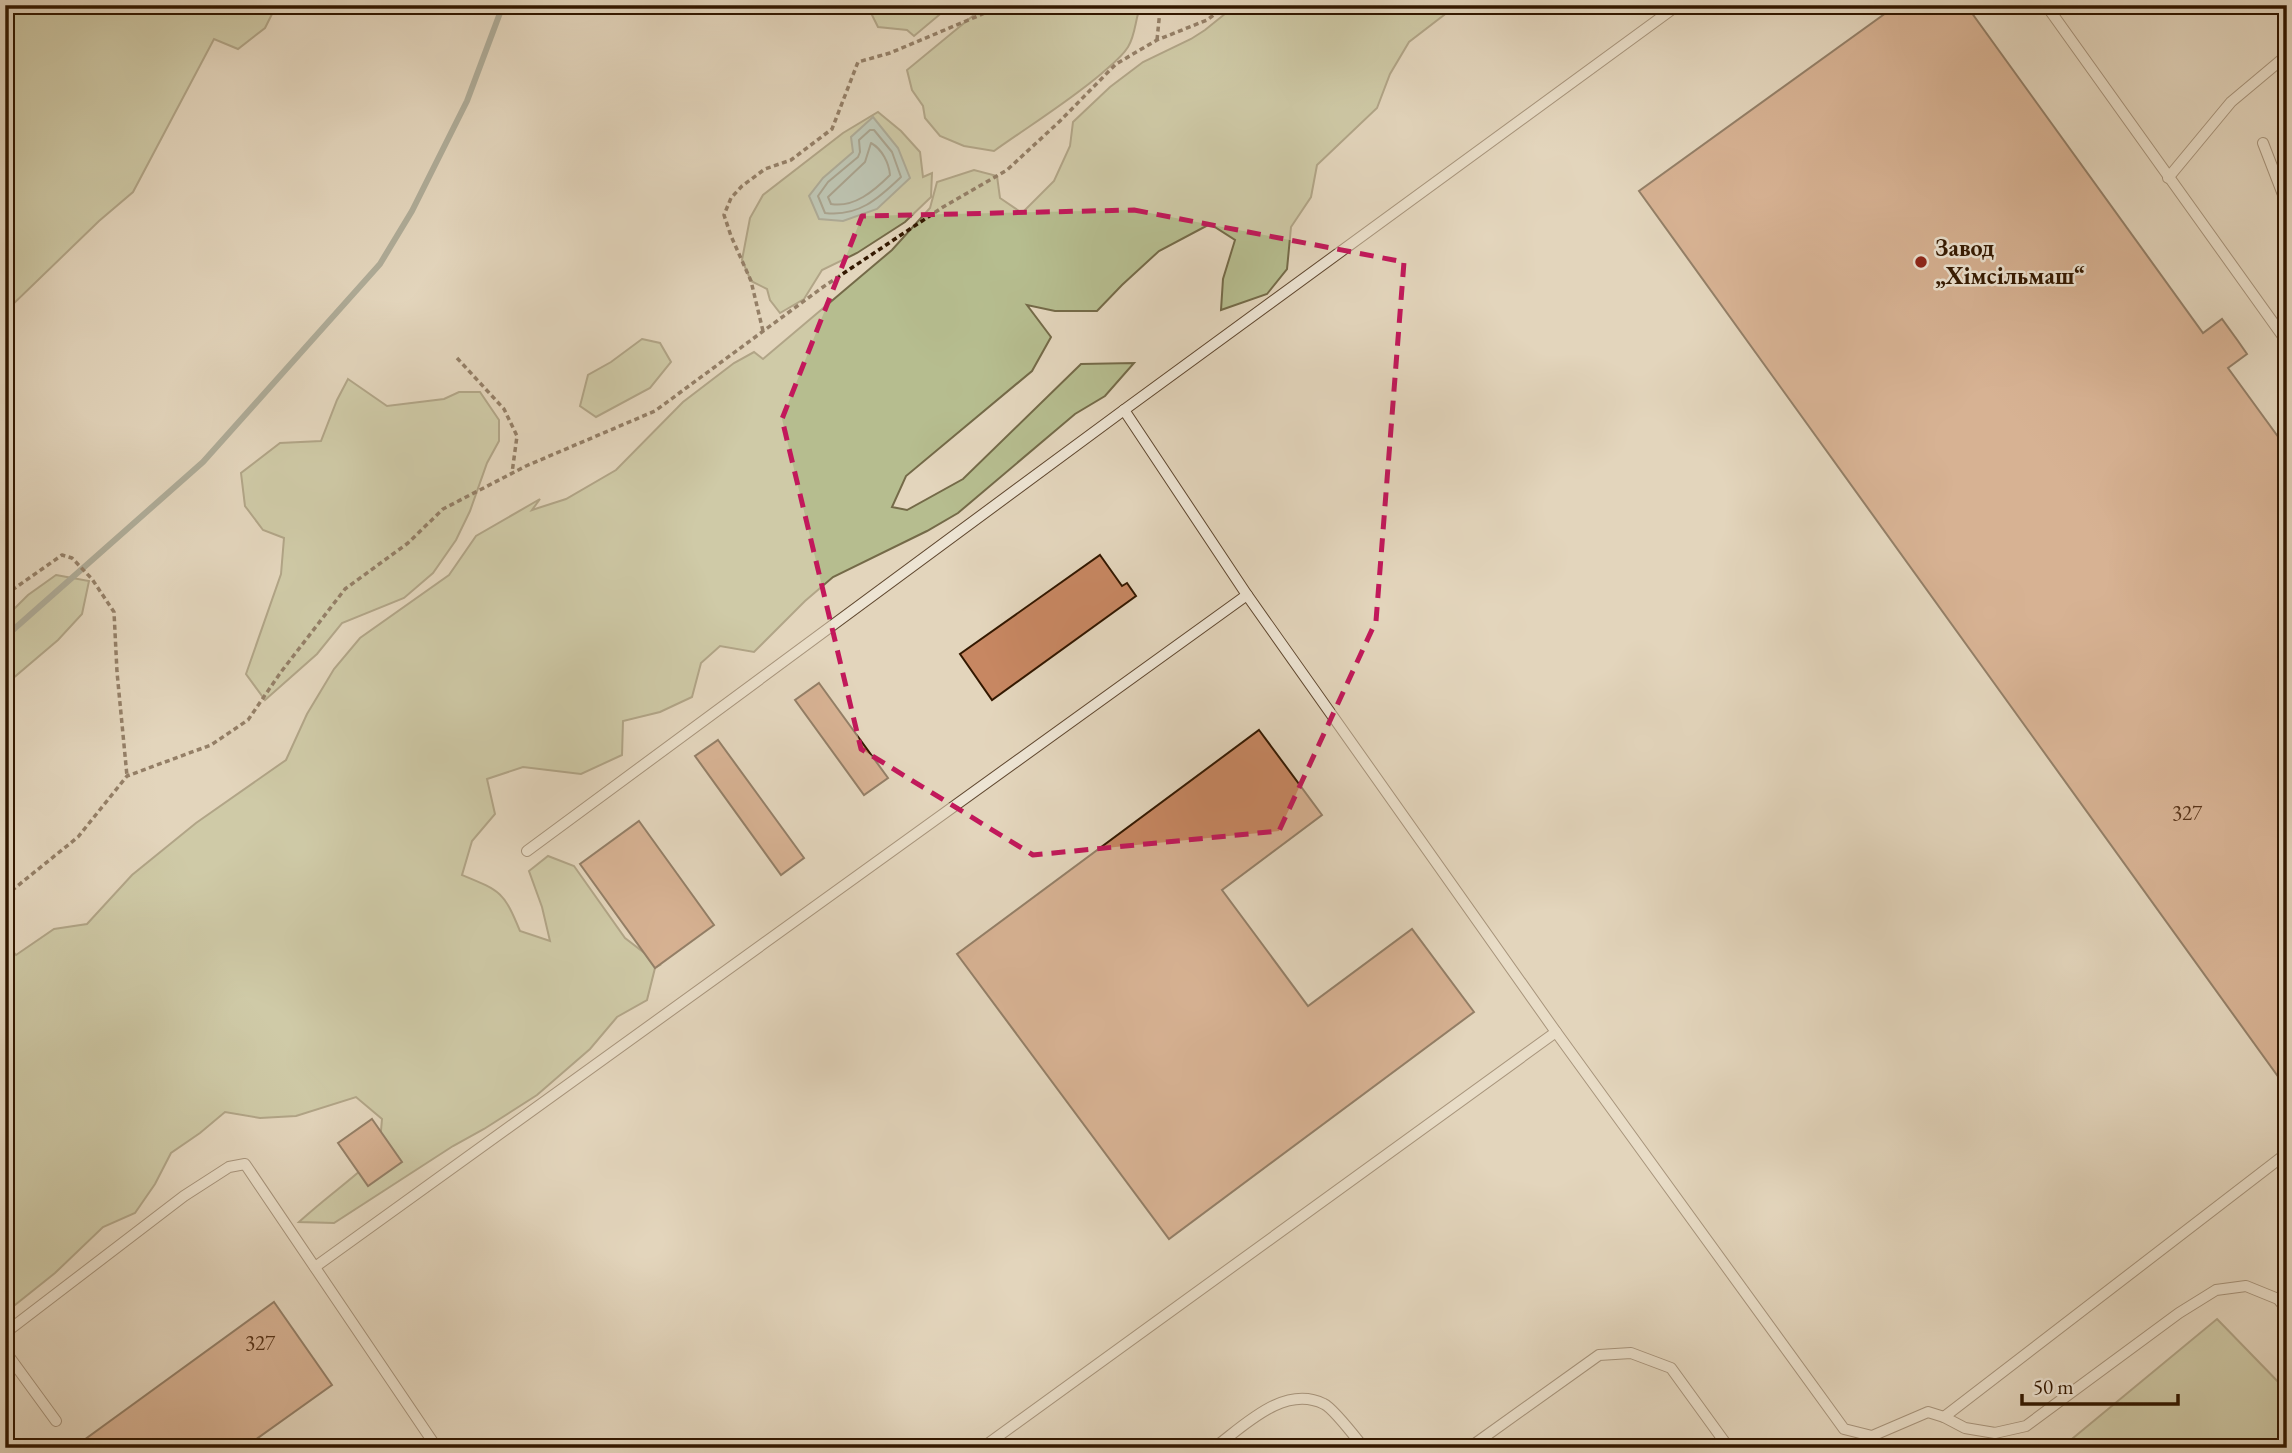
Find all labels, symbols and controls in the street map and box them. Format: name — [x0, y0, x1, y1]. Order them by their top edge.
place label: Завод „Хімсільмаш“ — [1935, 232, 2085, 291]
marker: Завод „Хімсільмаш“ — [1913, 254, 1929, 270]
house number: 327 — [2172, 799, 2203, 826]
house number: 327 — [245, 1329, 276, 1356]
scale bar — [2022, 1362, 2178, 1406]
text: 50 m — [2033, 1373, 2074, 1400]

